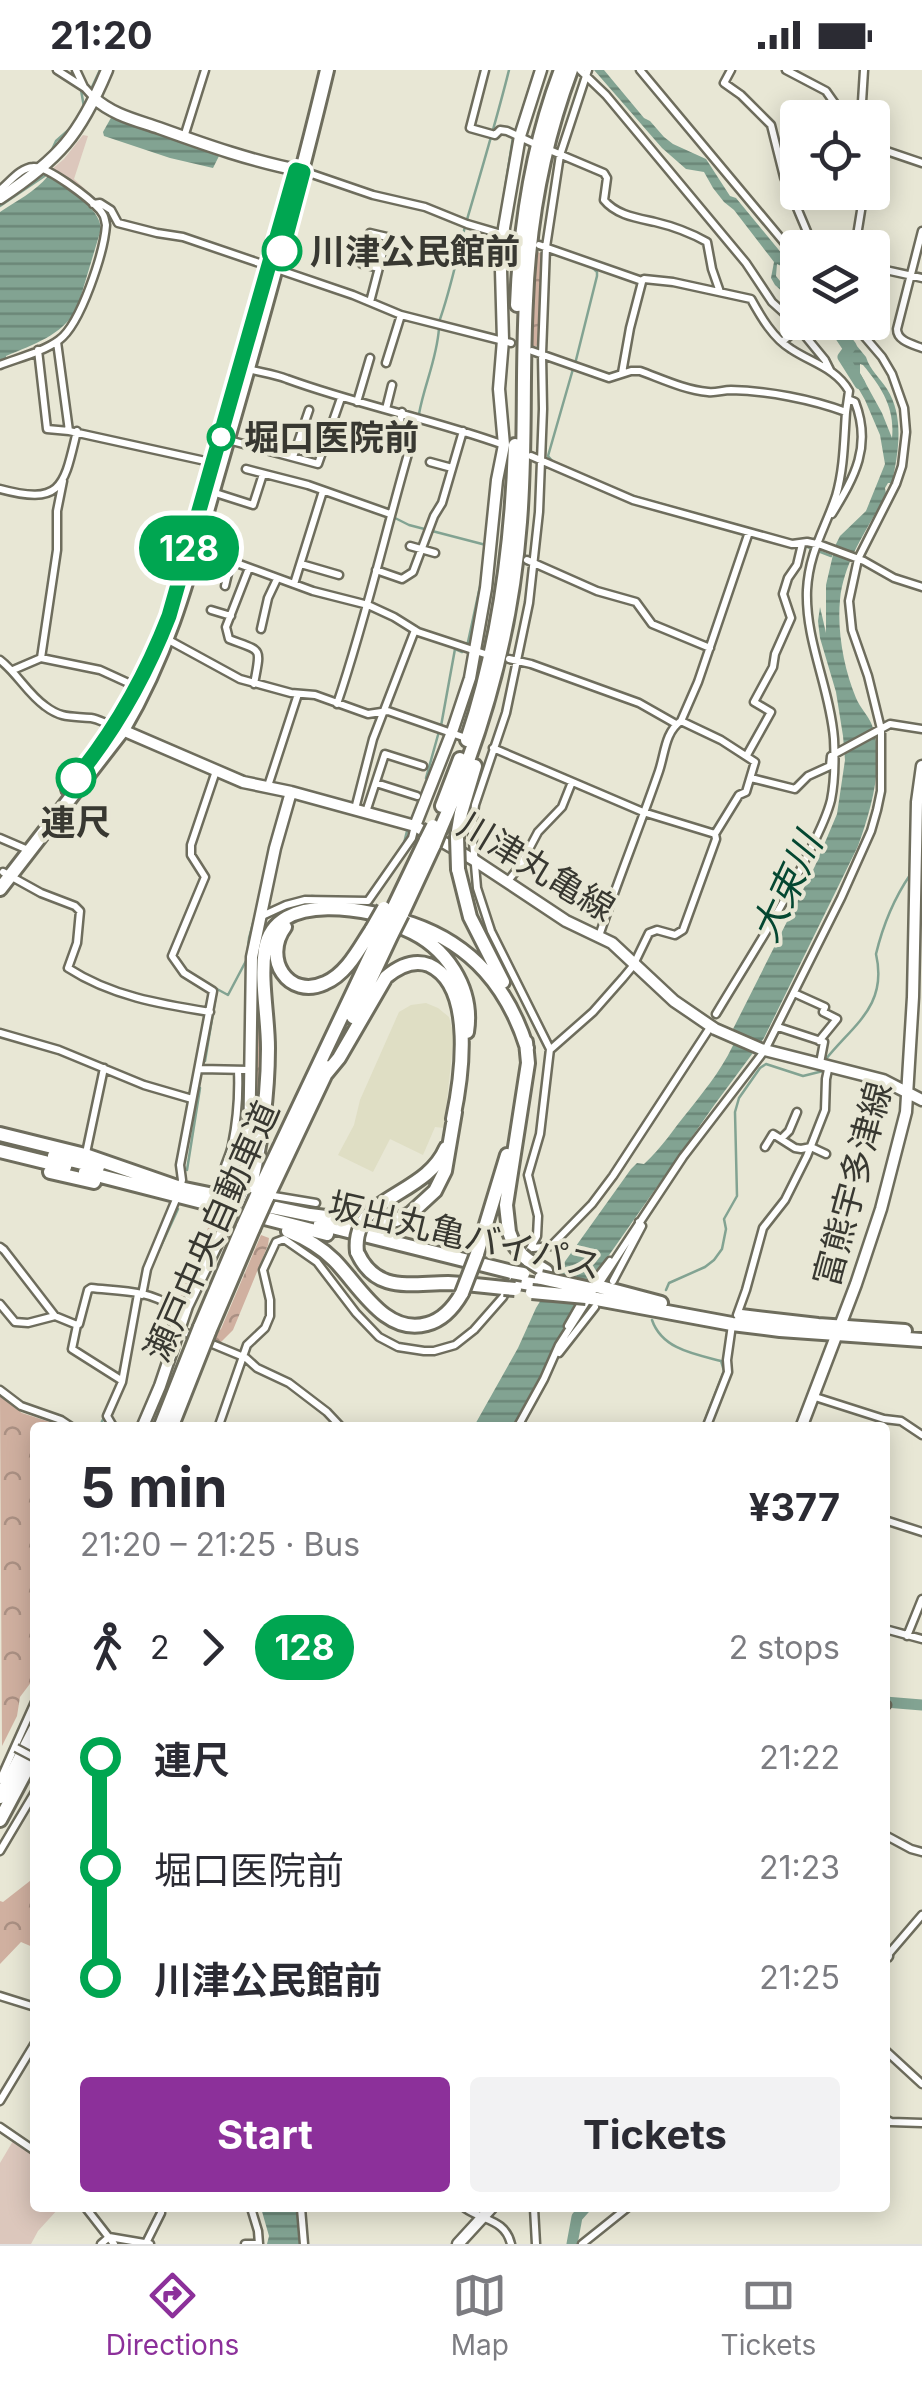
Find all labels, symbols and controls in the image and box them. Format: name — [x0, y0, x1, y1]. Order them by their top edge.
text: 21:20 — [50, 12, 153, 58]
map controls — [780, 100, 890, 340]
button: locate — [780, 100, 890, 210]
place label: 川津公民館前 — [310, 230, 520, 272]
button: layers — [780, 230, 890, 340]
marker: 川津公民館前 — [263, 232, 301, 270]
place label: 堀口医院前 — [244, 416, 419, 458]
marker: 堀口医院前 — [208, 424, 234, 450]
line badge: 128 — [132, 516, 246, 580]
text: 128 — [159, 527, 219, 569]
marker: 連尺 — [57, 759, 95, 797]
place label: 連尺 — [41, 801, 111, 843]
street label: 川津丸亀線 — [451, 803, 623, 929]
water label: 大束川 — [741, 822, 833, 948]
street label: 富熊宇多津線 — [805, 1077, 899, 1291]
street label: 瀬戸中央自動車道 — [135, 1095, 287, 1367]
street label: 坂出丸亀バイパス — [324, 1183, 606, 1287]
text: 5 min — [80, 1454, 228, 1520]
text: ¥377 — [749, 1484, 840, 1530]
text: 21:20 – 21:25 · Bus — [80, 1525, 360, 1564]
icon: walk — [80, 1620, 135, 1675]
icon: forward — [185, 1620, 240, 1675]
text: 128 — [275, 1626, 334, 1668]
text: 2 — [150, 1628, 170, 1667]
text: 2 stops — [729, 1628, 840, 1667]
text: 連尺 — [154, 1737, 230, 1783]
text: 21:22 — [759, 1738, 840, 1777]
text: 堀口医院前 — [154, 1847, 344, 1893]
text: 21:23 — [759, 1848, 840, 1887]
text: 川津公民館前 — [154, 1957, 382, 2003]
text: 21:25 — [759, 1958, 840, 1997]
button: Start — [80, 2077, 450, 2192]
button: Tickets — [470, 2077, 840, 2192]
tab: Directions — [106, 2268, 239, 2362]
tab: Map — [451, 2268, 509, 2362]
tab: Tickets — [721, 2268, 816, 2362]

